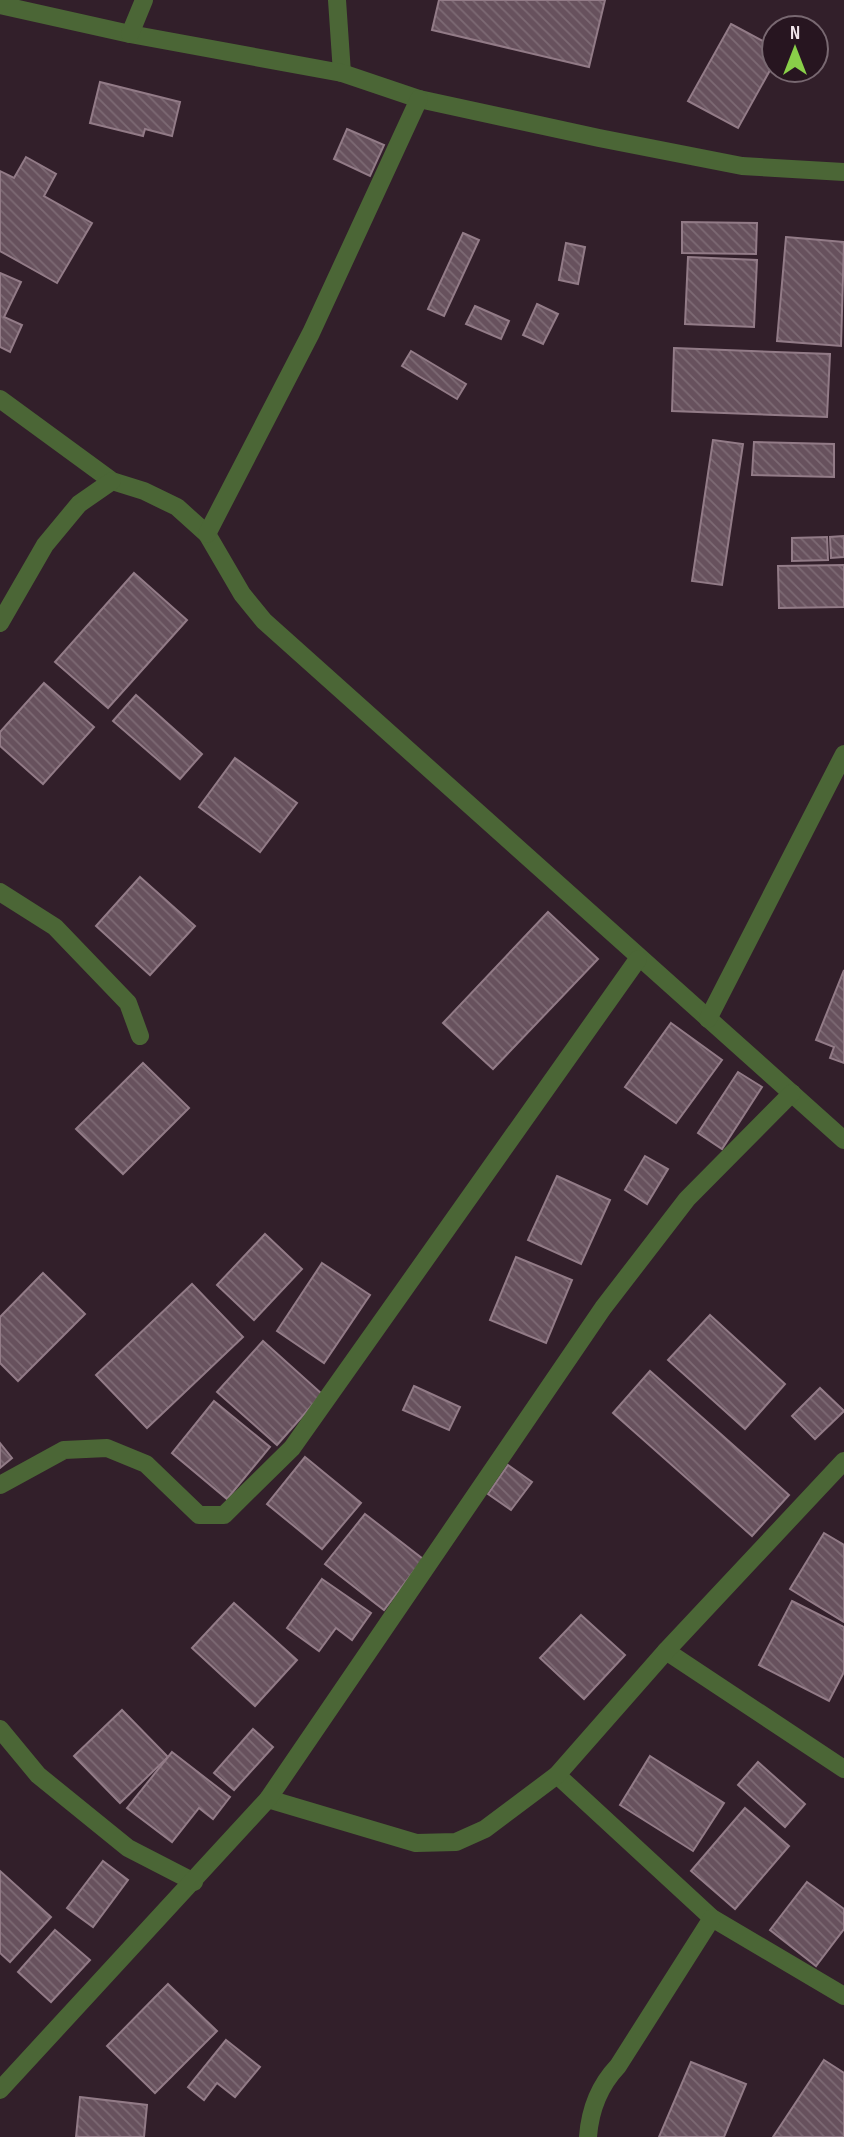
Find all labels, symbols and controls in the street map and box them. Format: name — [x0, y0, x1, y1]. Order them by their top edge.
north arrow — [760, 14, 830, 84]
text: N — [790, 22, 800, 45]

